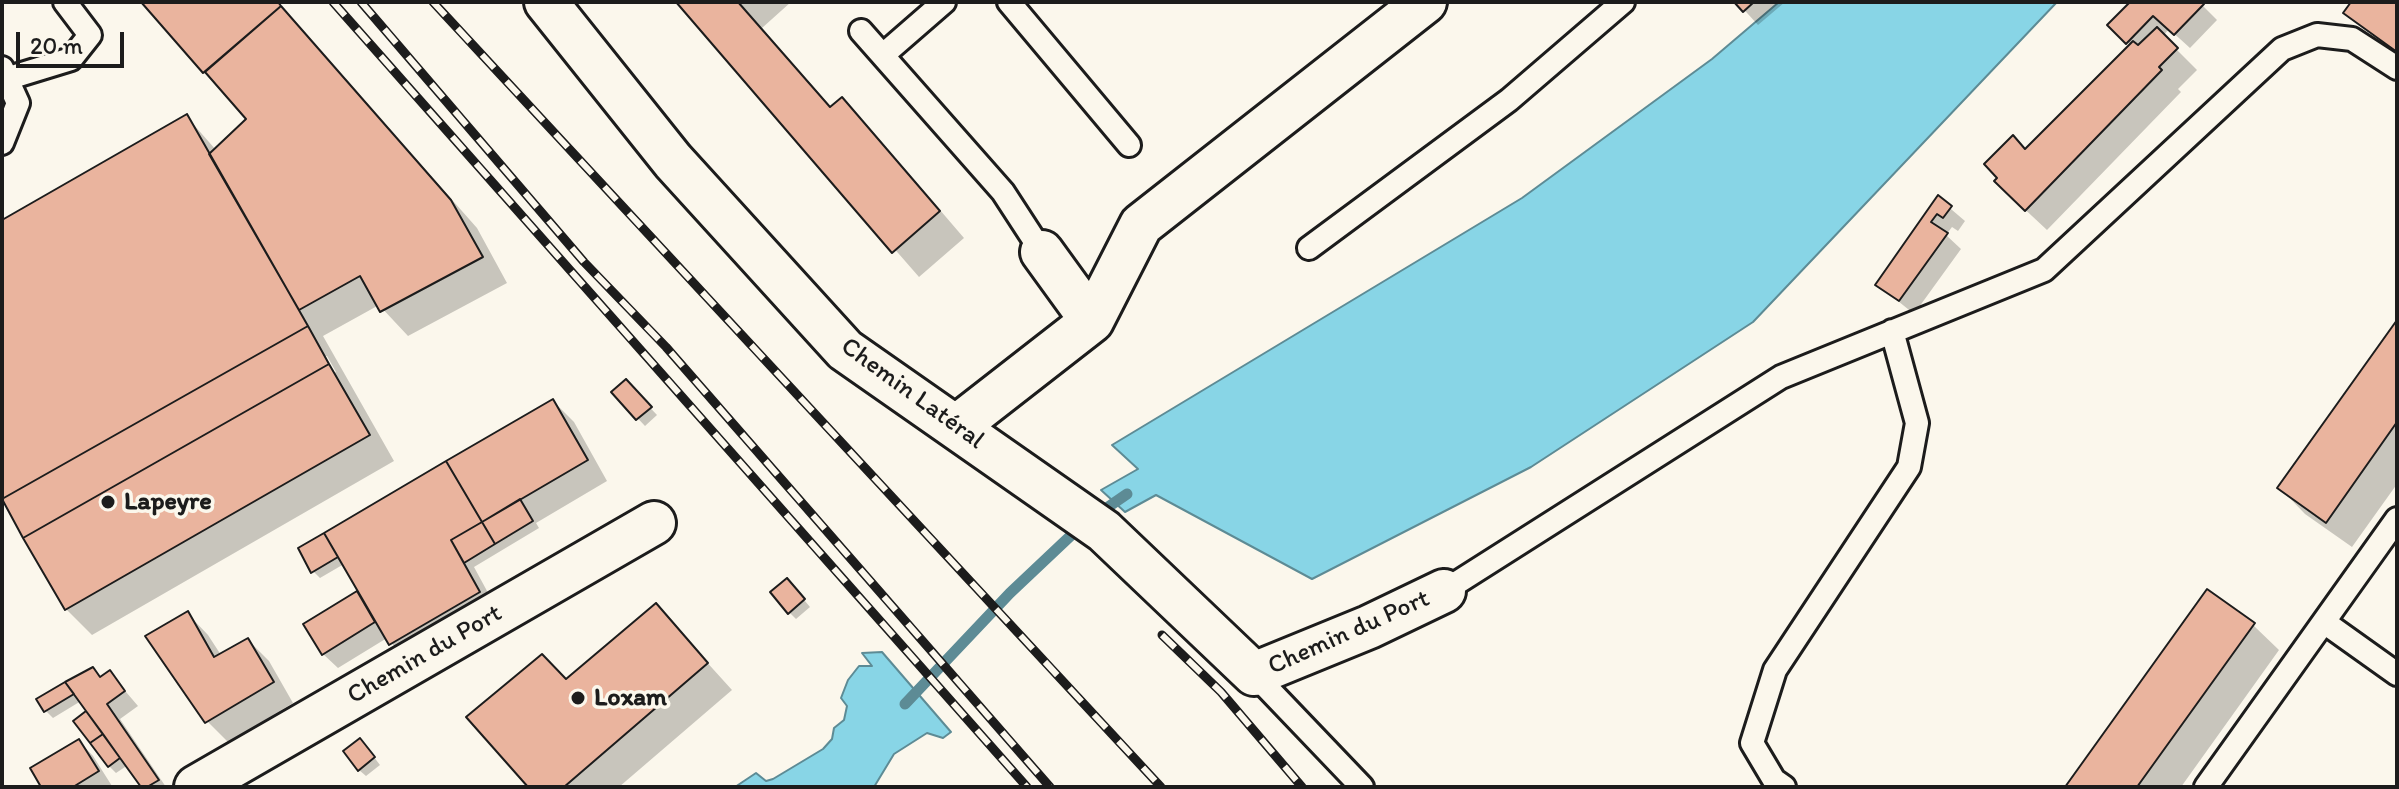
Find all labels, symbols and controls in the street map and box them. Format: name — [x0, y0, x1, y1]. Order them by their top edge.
scale bar — [20, 16, 128, 66]
text: 20 m — [30, 31, 83, 60]
street label: Chemin Latéral — [834, 331, 990, 457]
place label: Lapeyre — [124, 486, 212, 518]
marker: Lapeyre — [99, 493, 117, 511]
street label: Chemin du Port — [1264, 584, 1434, 682]
street label: Chemin du Port — [342, 598, 508, 712]
place label: Loxam — [594, 682, 667, 714]
marker: Loxam — [569, 689, 587, 707]

